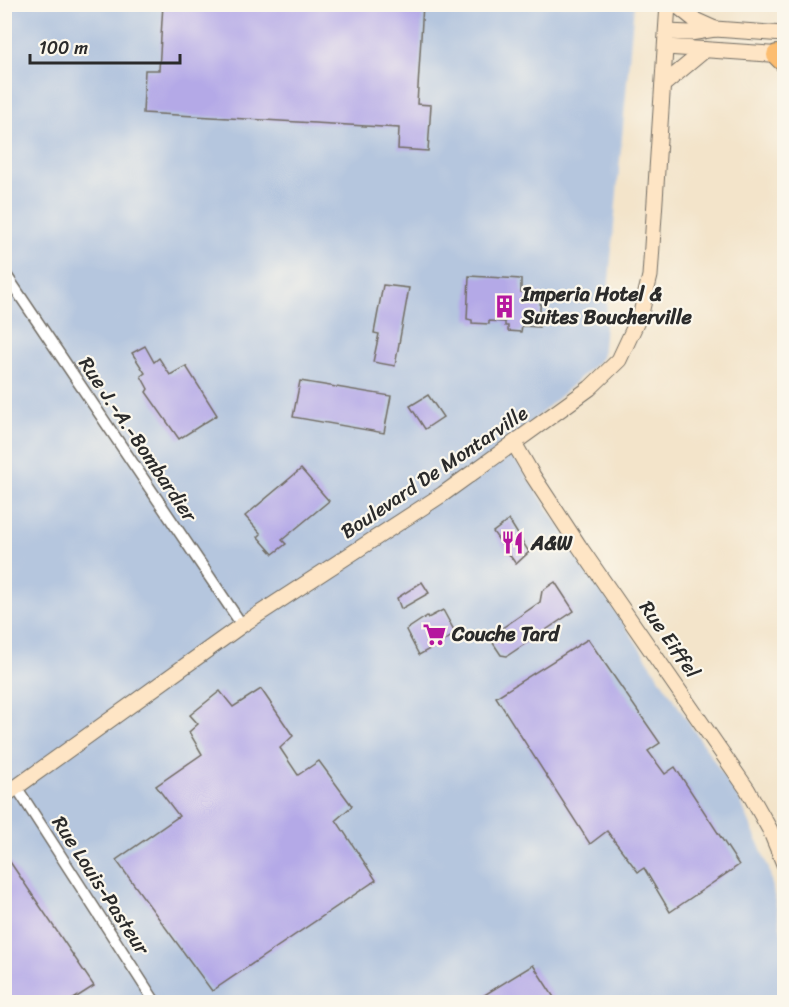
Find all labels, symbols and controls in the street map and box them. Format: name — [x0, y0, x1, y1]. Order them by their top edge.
scale bar — [30, 27, 180, 65]
text: 100 m — [39, 32, 88, 64]
place label: Imperia Hotel & Suites Boucherville — [521, 277, 693, 335]
building icon: Imperia Hotel & Suites Boucherville — [491, 293, 517, 319]
street label: Rue J.-A.-Bombardier — [69, 349, 207, 531]
street label: Boulevard De Montarville — [333, 396, 536, 548]
place label: A&W — [530, 526, 574, 561]
restaurant icon: A&W — [500, 530, 526, 556]
street label: Rue Eiffel — [630, 593, 710, 687]
place label: Couche Tard — [451, 617, 561, 652]
supermarket icon: Couche Tard — [421, 621, 447, 647]
street label: Rue Louis-Pasteur — [42, 809, 160, 963]

